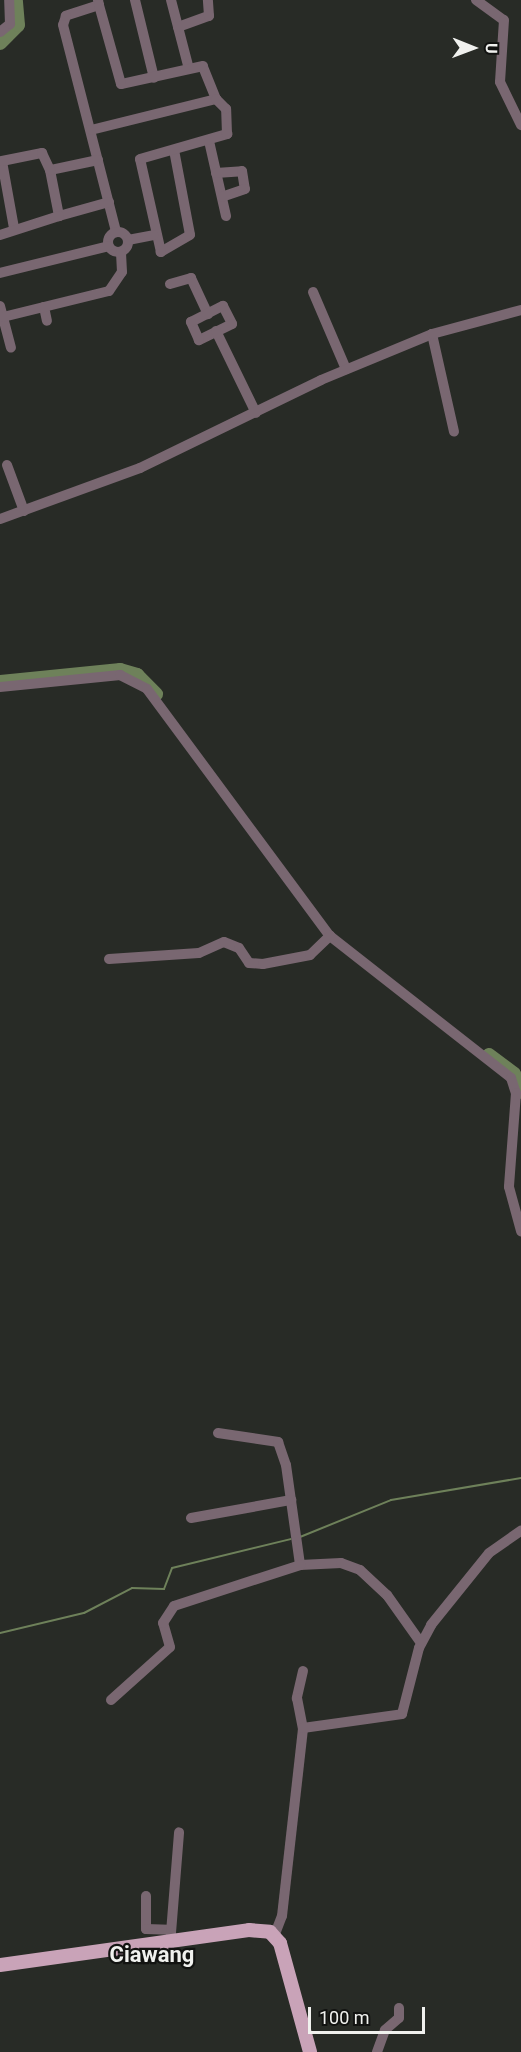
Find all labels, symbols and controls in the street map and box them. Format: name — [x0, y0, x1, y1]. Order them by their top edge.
north arrow — [443, 18, 503, 78]
text: U — [482, 43, 501, 54]
district label: Ciawang — [110, 1942, 194, 1968]
scale bar — [311, 1995, 428, 2033]
text: 100 m — [319, 2007, 370, 2028]

